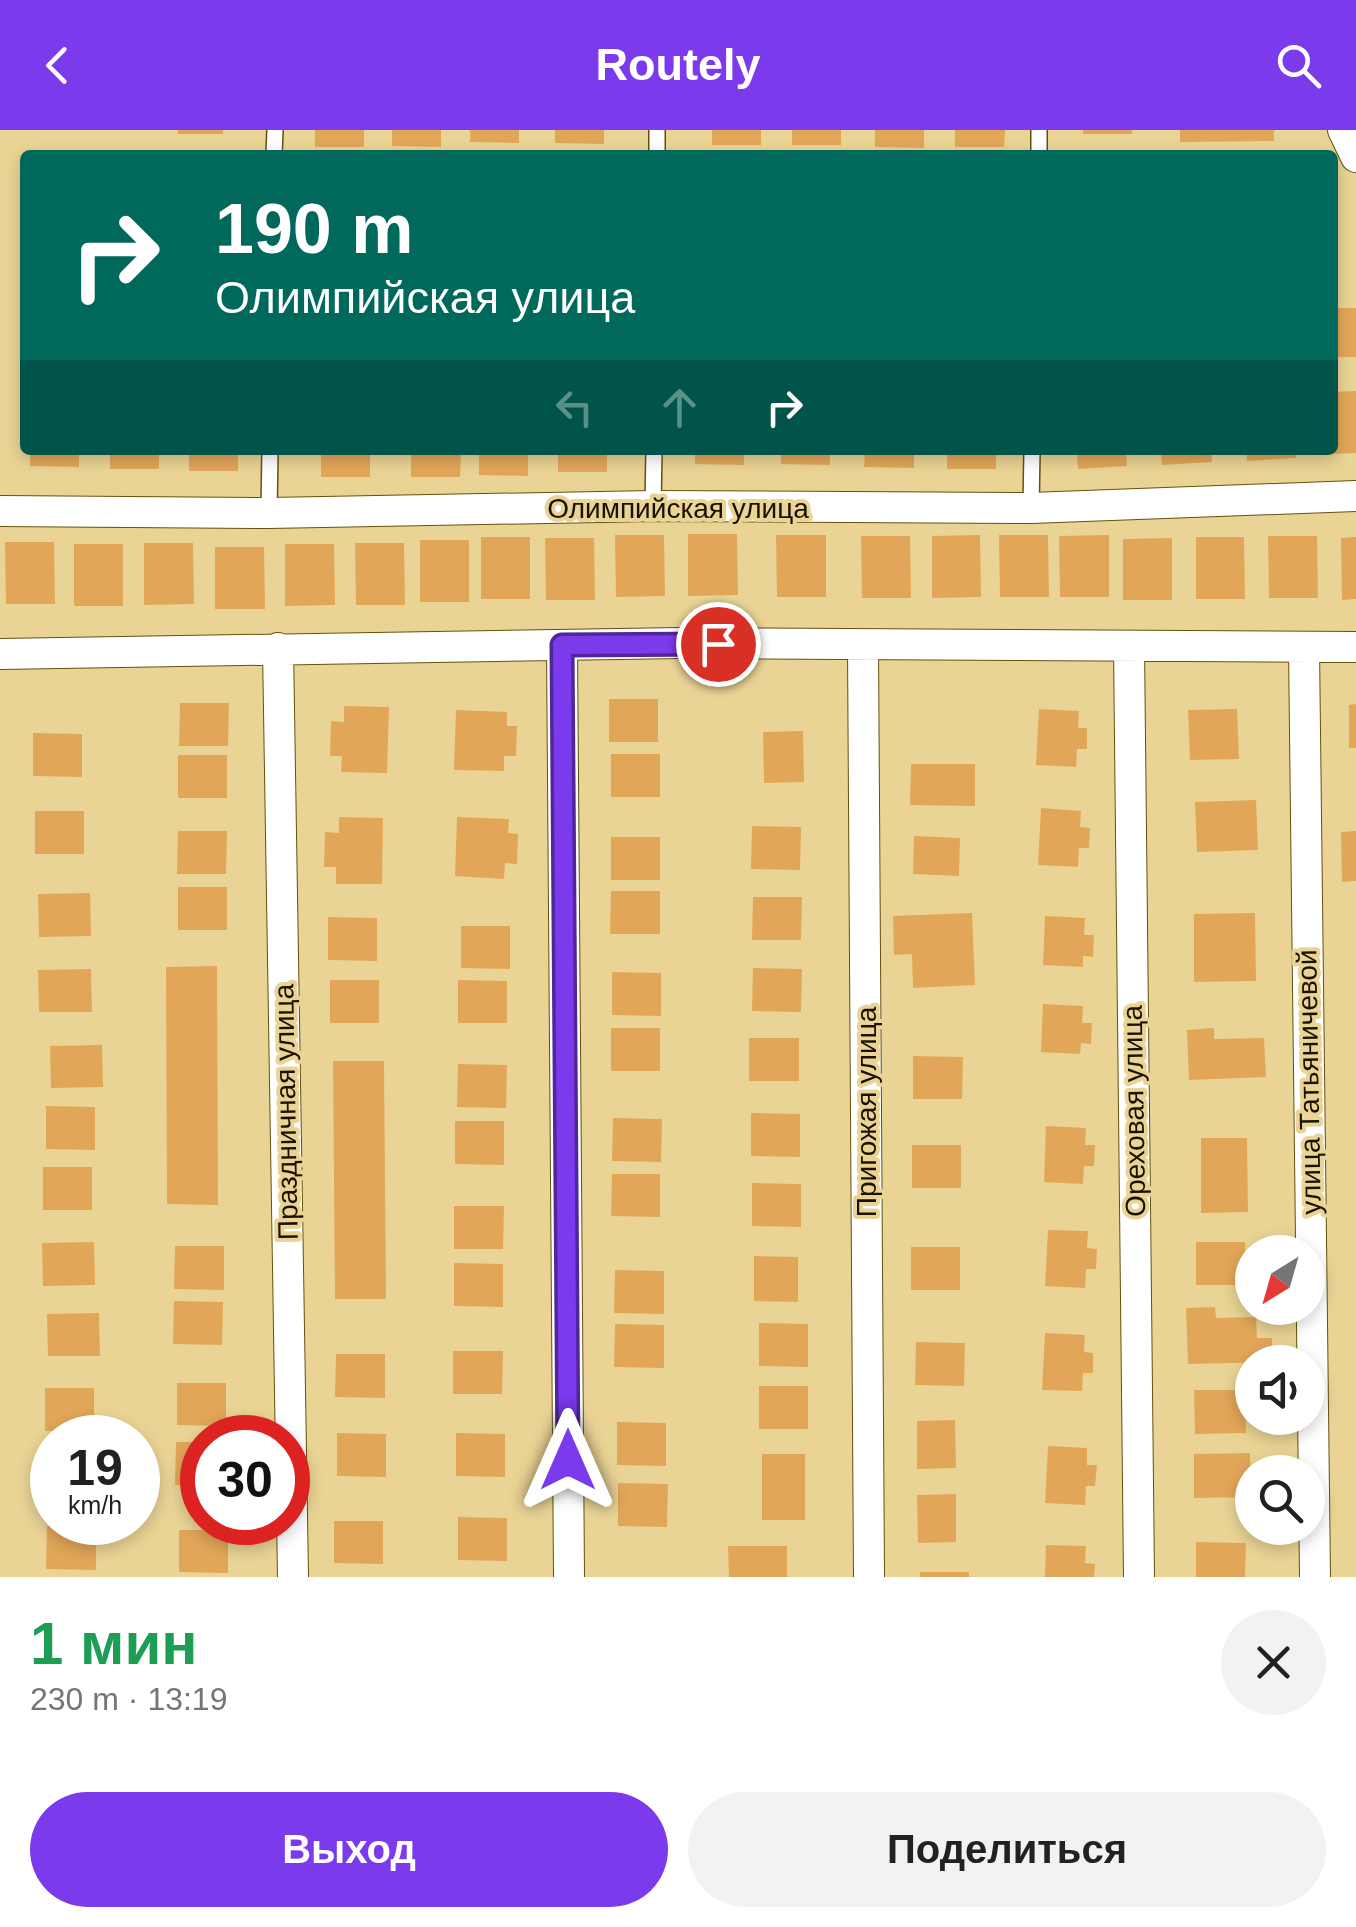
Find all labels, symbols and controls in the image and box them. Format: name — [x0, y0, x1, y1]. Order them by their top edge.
icon: back — [30, 38, 85, 93]
icon: search — [1271, 38, 1326, 93]
text: Routely — [595, 39, 761, 90]
icon: right — [50, 190, 180, 320]
text: 190 m — [215, 190, 413, 268]
text: Олимпийская улица — [215, 272, 635, 323]
icon: left — [547, 380, 602, 435]
icon: ahead — [652, 380, 707, 435]
icon: right — [757, 380, 812, 435]
street label: Олимпийская улица — [547, 493, 809, 524]
pin — [676, 602, 761, 687]
icon: arrive — [691, 617, 746, 672]
street label: улица Татьяничевой — [1291, 949, 1327, 1215]
street label: Праздничная улица — [268, 983, 304, 1240]
street label: Ореховая улица — [1117, 1005, 1151, 1217]
street label: Пригожая улица — [851, 1006, 882, 1217]
north arrow — [1235, 1235, 1325, 1325]
map controls — [1235, 1235, 1325, 1545]
button: sound — [1235, 1345, 1325, 1435]
position arrow — [516, 1408, 620, 1512]
speed limit sign: 30 — [180, 1415, 310, 1545]
text: 19 — [67, 1440, 123, 1496]
button: search — [1235, 1455, 1325, 1545]
text: km/h — [68, 1491, 122, 1519]
text: 1 мин — [30, 1610, 198, 1677]
button: close — [1221, 1610, 1326, 1715]
text: 230 m · 13:19 — [30, 1681, 227, 1717]
button: Выход — [30, 1792, 668, 1907]
button: Поделиться — [688, 1792, 1326, 1907]

